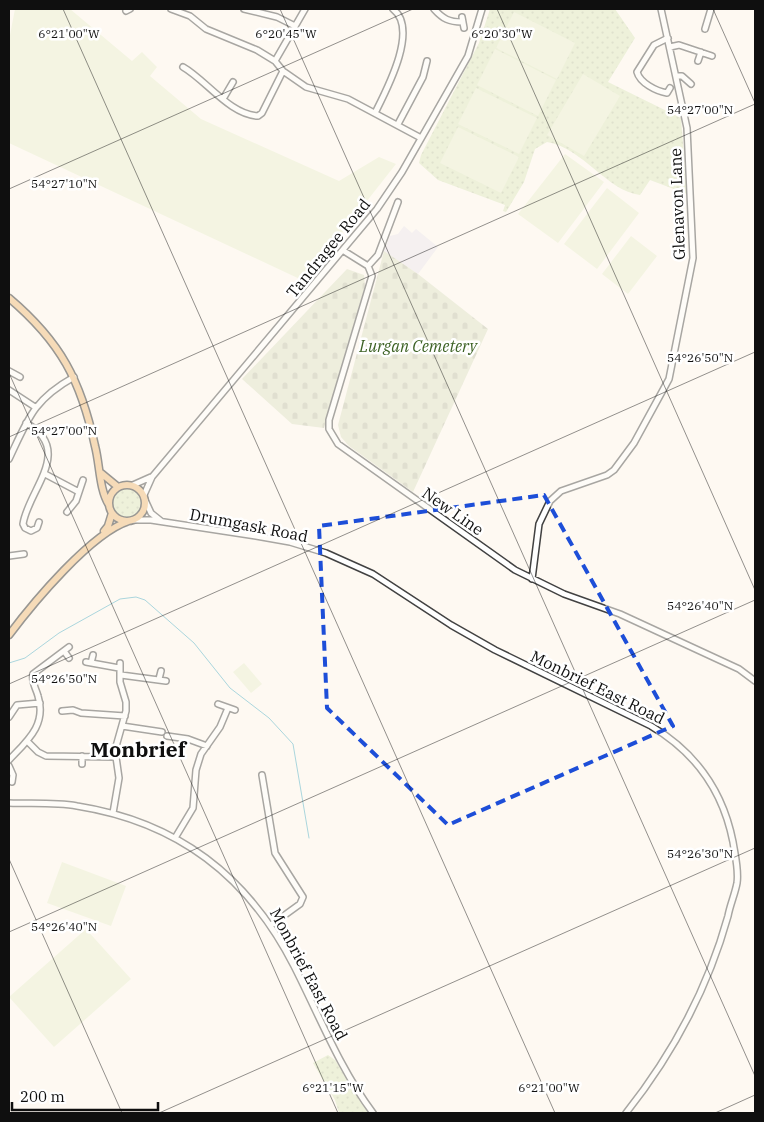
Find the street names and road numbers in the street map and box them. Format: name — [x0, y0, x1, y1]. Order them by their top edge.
street label: Glenavon Lane — [665, 148, 689, 260]
street label: Tandragee Road — [282, 194, 374, 302]
street label: New Line — [418, 483, 488, 539]
street label: Drumgask Road — [188, 504, 310, 546]
street label: Monbrief East Road — [528, 646, 669, 728]
street label: Monbrief East Road — [266, 904, 352, 1044]

